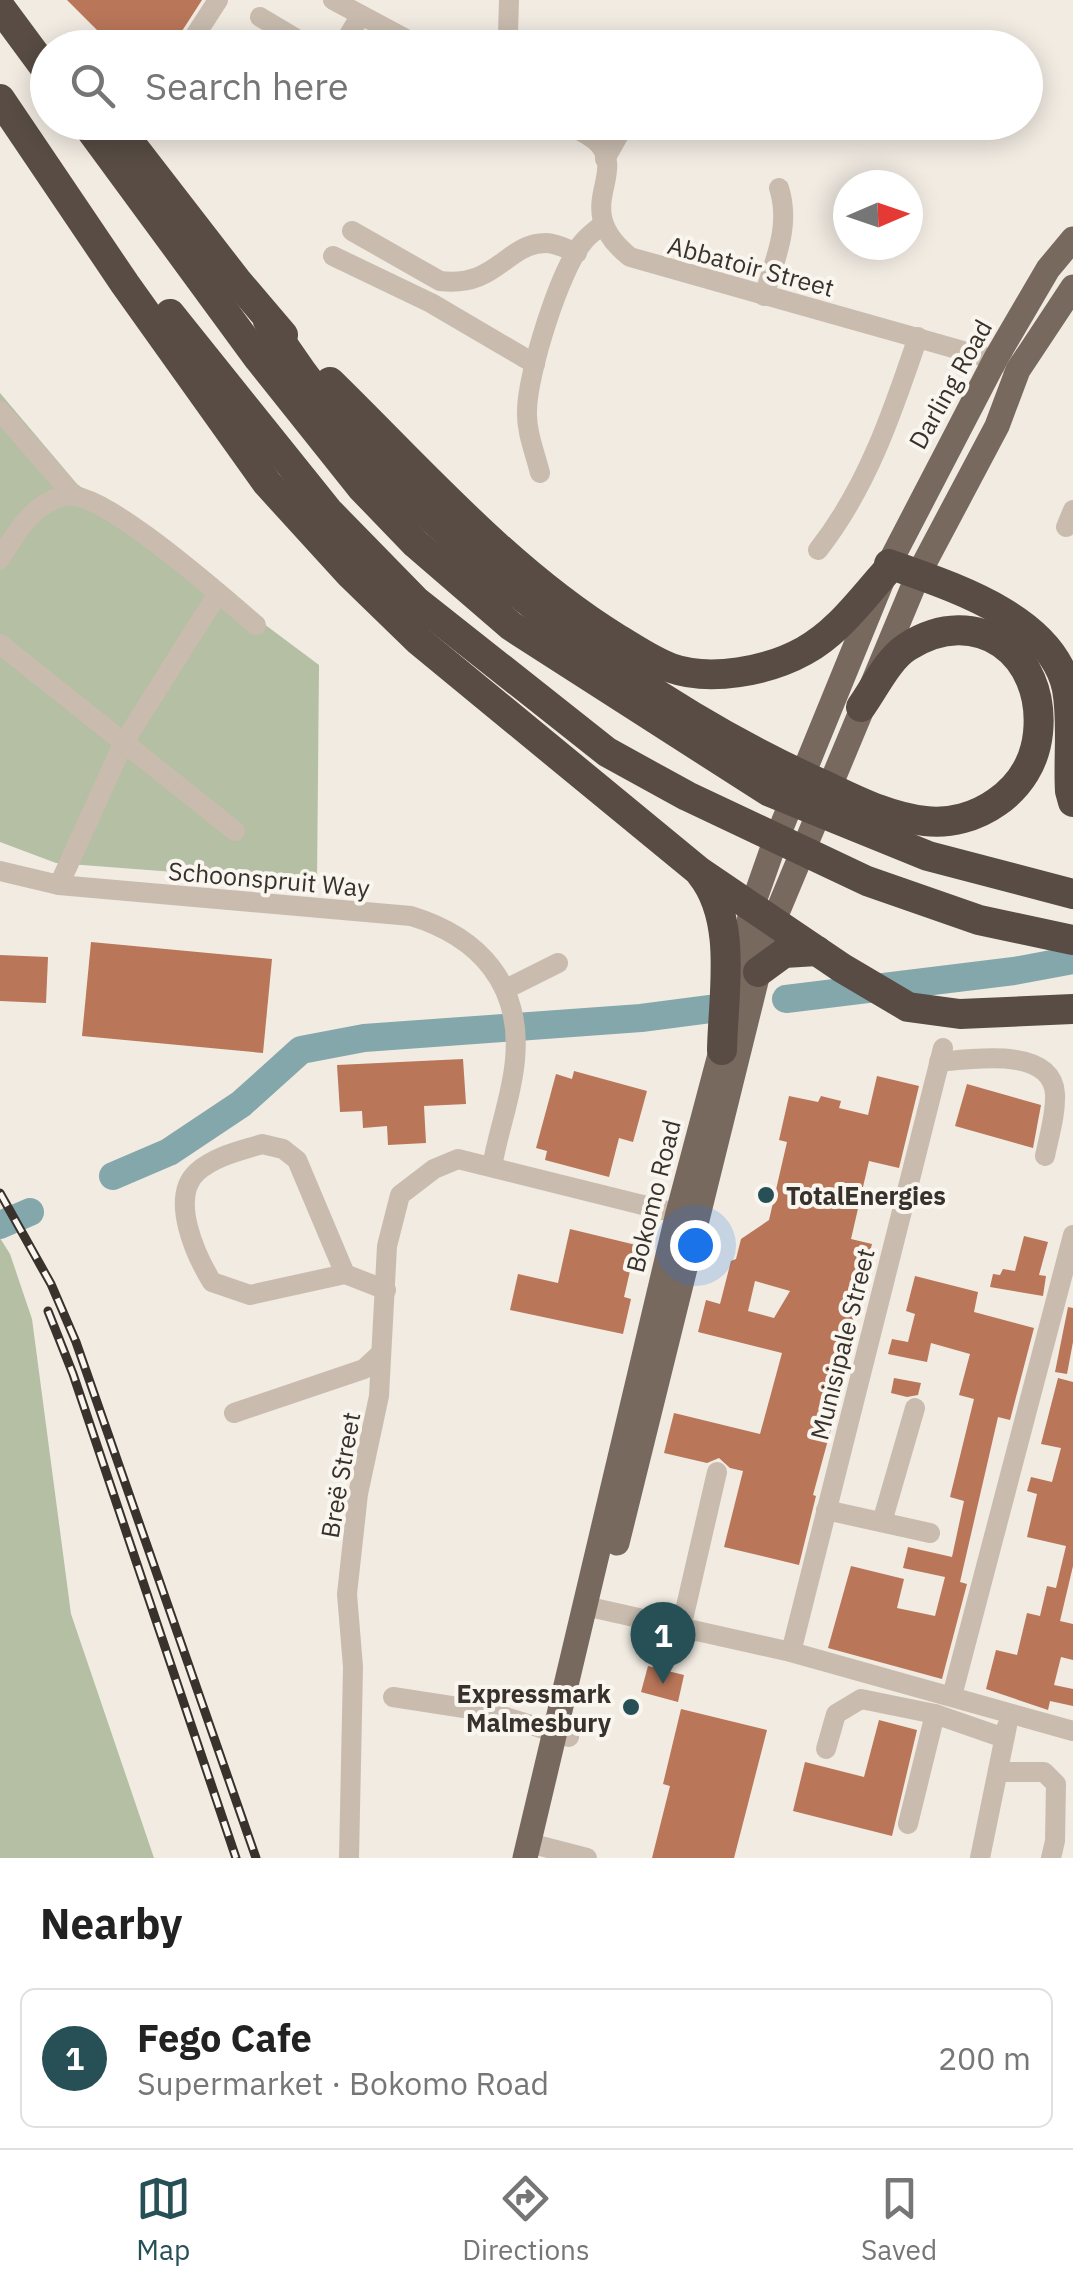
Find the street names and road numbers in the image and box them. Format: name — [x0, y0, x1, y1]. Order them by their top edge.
street label: Abbatoir Street — [664, 228, 838, 304]
street label: Darling Road — [901, 313, 999, 455]
street label: Schoonspruit Way — [167, 854, 372, 904]
street label: Bokomo Road — [618, 1116, 688, 1276]
street label: Munisipale Street — [802, 1245, 882, 1443]
street label: Breë Street — [313, 1409, 367, 1541]

